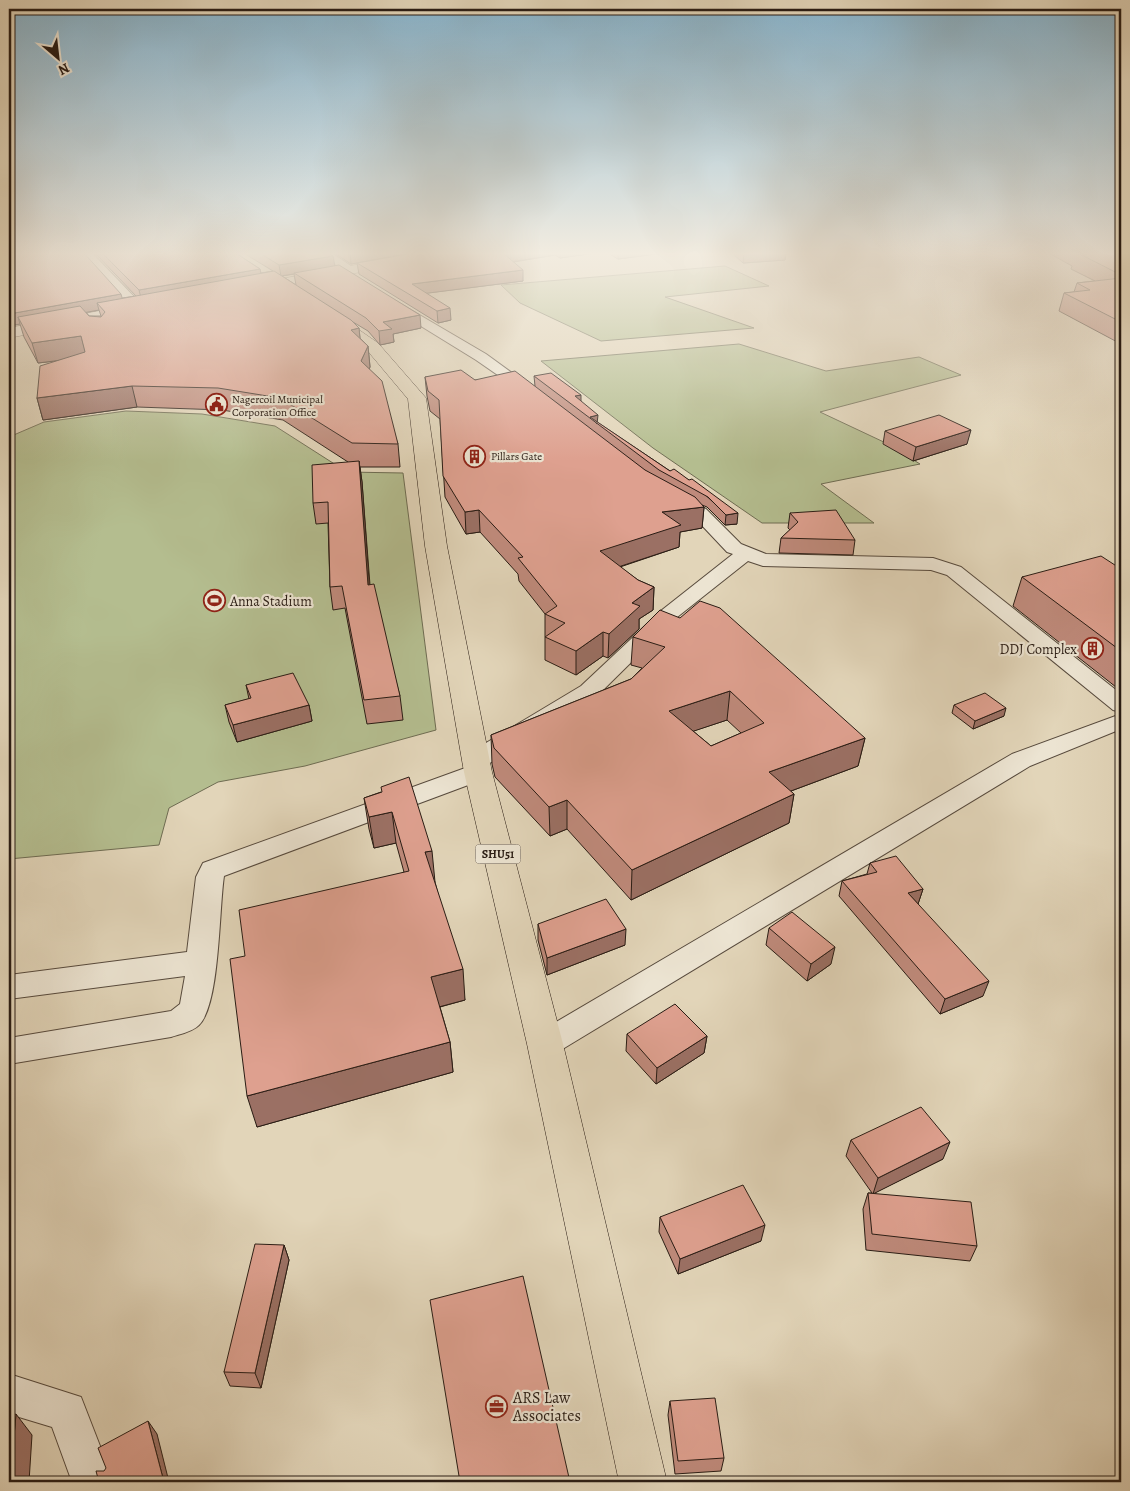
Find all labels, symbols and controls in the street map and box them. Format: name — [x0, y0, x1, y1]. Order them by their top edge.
north arrow — [32, 32, 82, 82]
text: N — [55, 58, 73, 80]
place label: Nagercoil Municipal Corporation Office — [232, 392, 323, 420]
public building icon: Nagercoil Municipal Corporation Office — [204, 393, 228, 417]
building icon: Pillars Gate — [463, 444, 487, 468]
place label: Pillars Gate — [491, 449, 542, 464]
sports icon: Anna Stadium — [202, 589, 226, 613]
place label: Anna Stadium — [229, 592, 312, 611]
building icon: DDJ Complex — [1081, 637, 1105, 661]
place label: DDJ Complex — [999, 640, 1077, 659]
road number: SHU51 — [476, 844, 520, 864]
place label: ARS Law Associates — [512, 1387, 581, 1427]
office icon: ARS Law Associates — [485, 1394, 509, 1418]

